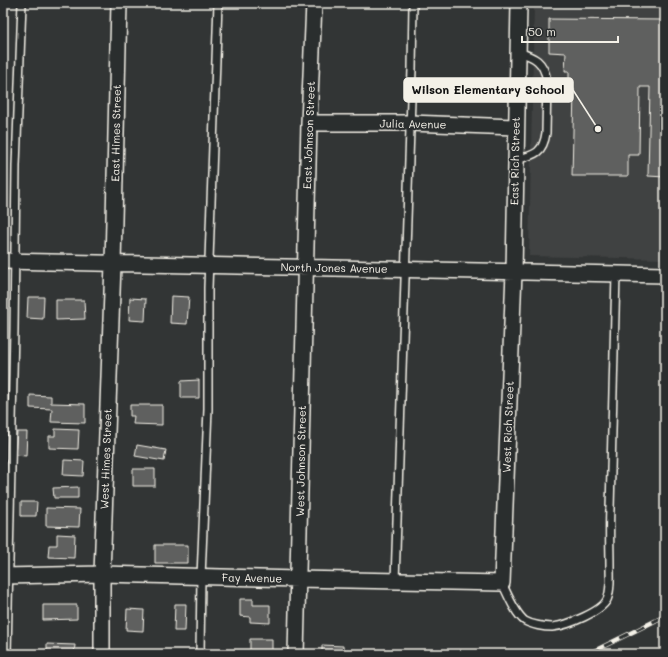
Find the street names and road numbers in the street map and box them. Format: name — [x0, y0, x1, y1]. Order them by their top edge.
street label: East Johnson Street — [299, 80, 318, 189]
street label: East Himes Street — [107, 84, 124, 182]
street label: Julia Avenue — [380, 115, 447, 132]
street label: East Rich Street — [506, 116, 523, 205]
street label: North Jones Avenue — [280, 259, 388, 276]
street label: West Rich Street — [498, 381, 517, 473]
street label: West Johnson Street — [292, 405, 309, 517]
street label: West Himes Street — [96, 408, 115, 510]
street label: Fay Avenue — [222, 569, 282, 586]

